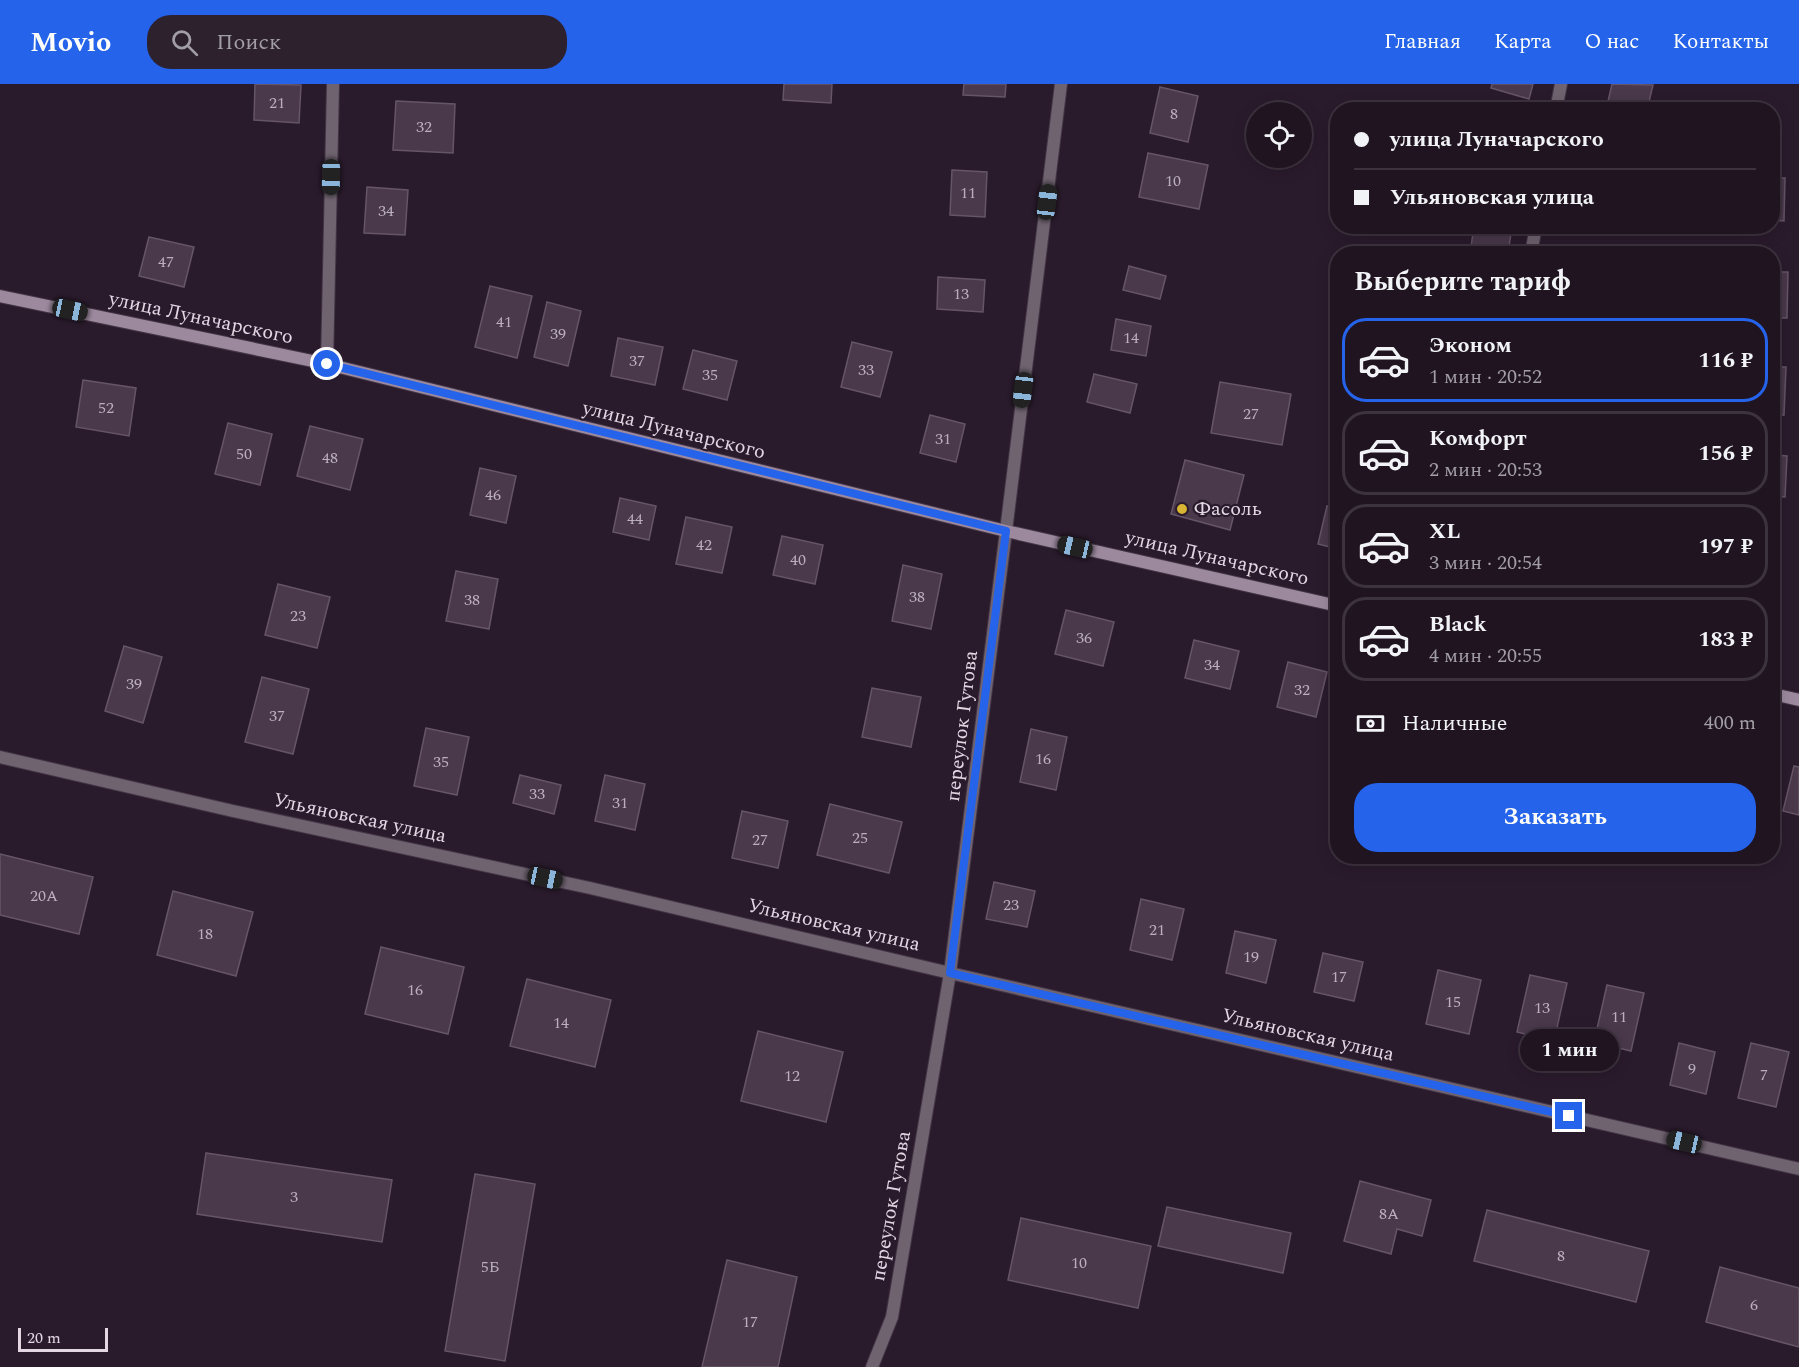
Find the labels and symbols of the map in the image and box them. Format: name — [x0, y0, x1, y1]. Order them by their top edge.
house number: 21 — [269, 91, 285, 115]
house number: 8 — [1170, 102, 1178, 126]
house number: 32 — [416, 115, 432, 139]
car — [322, 159, 340, 195]
house number: 10 — [1165, 169, 1181, 193]
house number: 11 — [960, 181, 976, 205]
car — [1036, 183, 1058, 221]
house number: 34 — [378, 199, 394, 223]
house number: 47 — [158, 250, 174, 274]
house number: 13 — [953, 282, 969, 306]
street label: улица Луначарского — [105, 284, 296, 352]
car — [51, 297, 89, 323]
house number: 41 — [496, 310, 512, 334]
house number: 39 — [550, 322, 566, 346]
house number: 14 — [1123, 326, 1139, 350]
house number: 37 — [629, 349, 645, 373]
route start — [313, 350, 340, 377]
house number: 33 — [858, 358, 874, 382]
house number: 35 — [702, 363, 718, 387]
car — [1012, 371, 1034, 409]
street label: улица Луначарского — [578, 393, 769, 467]
house number: 52 — [98, 396, 114, 420]
house number: 27 — [1243, 402, 1259, 426]
house number: 31 — [935, 427, 951, 451]
house number: 50 — [236, 442, 252, 466]
house number: 48 — [322, 446, 338, 470]
house number: 46 — [485, 483, 501, 507]
place label: Фасоль — [1194, 494, 1262, 524]
marker: Фасоль — [1175, 502, 1189, 516]
house number: 44 — [627, 507, 643, 531]
street label: улица Луначарского — [1121, 522, 1312, 594]
house number: 42 — [696, 533, 712, 557]
car — [1055, 534, 1095, 560]
house number: 40 — [790, 548, 806, 572]
house number: 38 — [909, 585, 925, 609]
house number: 38 — [464, 588, 480, 612]
house number: 23 — [290, 604, 306, 628]
house number: 36 — [1076, 626, 1092, 650]
street label: переулок Гутова — [938, 649, 986, 803]
house number: 34 — [1204, 653, 1220, 677]
house number: 39 — [126, 672, 142, 696]
house number: 32 — [1294, 678, 1310, 702]
house number: 37 — [269, 704, 285, 728]
house number: 16 — [1035, 747, 1051, 771]
house number: 35 — [433, 750, 449, 774]
house number: 33 — [529, 782, 545, 806]
street label: Ульяновская улица — [271, 785, 449, 851]
house number: 31 — [612, 791, 628, 815]
house number: 25 — [852, 826, 868, 850]
house number: 27 — [752, 828, 768, 852]
car — [526, 865, 564, 891]
house number: 20А — [30, 884, 58, 908]
street label: Ульяновская улица — [745, 891, 923, 959]
house number: 23 — [1003, 893, 1019, 917]
house number: 21 — [1149, 918, 1165, 942]
house number: 18 — [197, 922, 213, 946]
house number: 19 — [1243, 945, 1259, 969]
house number: 17 — [1331, 965, 1347, 989]
house number: 16 — [407, 978, 423, 1002]
house number: 15 — [1445, 990, 1461, 1014]
house number: 13 — [1534, 996, 1550, 1020]
street label: Ульяновская улица — [1219, 1001, 1397, 1069]
house number: 11 — [1611, 1005, 1627, 1029]
house number: 14 — [553, 1011, 569, 1035]
callout: 1 мин — [1520, 1029, 1618, 1071]
house number: 9 — [1688, 1057, 1696, 1081]
house number: 7 — [1760, 1063, 1768, 1087]
house number: 12 — [784, 1064, 800, 1088]
route end — [1555, 1102, 1582, 1129]
street label: переулок Гутова — [863, 1128, 919, 1283]
car — [1664, 1129, 1704, 1155]
house number: 3 — [290, 1185, 298, 1209]
house number: 8А — [1379, 1202, 1399, 1226]
house number: 8 — [1557, 1244, 1565, 1268]
house number: 10 — [1071, 1251, 1087, 1275]
house number: 5Б — [481, 1255, 499, 1279]
house number: 6 — [1750, 1293, 1758, 1317]
house number: 17 — [742, 1310, 758, 1334]
scale bar — [18, 1325, 108, 1352]

